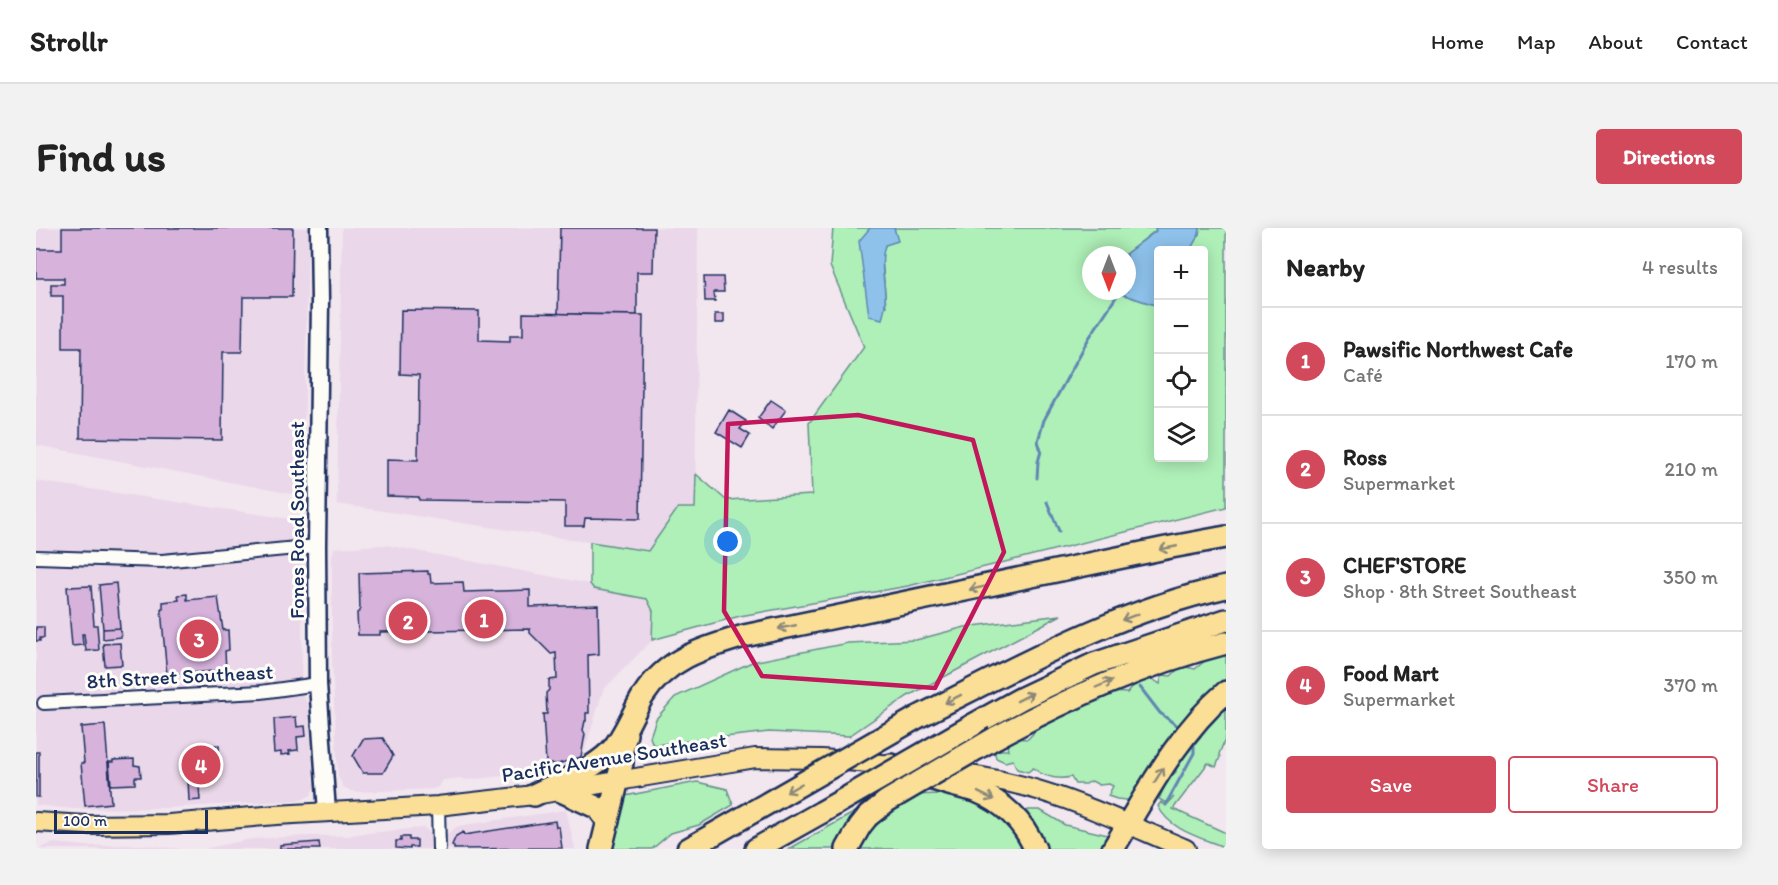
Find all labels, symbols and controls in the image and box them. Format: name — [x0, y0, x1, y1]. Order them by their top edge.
text: Strollr — [30, 24, 108, 58]
text: Home — [1431, 29, 1484, 54]
text: Map — [1517, 29, 1556, 54]
text: About — [1589, 29, 1643, 54]
text: Contact — [1676, 29, 1748, 54]
button: Directions — [1596, 129, 1742, 184]
text: Find us — [36, 131, 166, 182]
north arrow — [1082, 246, 1136, 300]
map controls — [1154, 246, 1208, 462]
button: + — [1154, 246, 1208, 300]
text: Nearby — [1286, 251, 1365, 283]
text: 4 results — [1642, 255, 1718, 279]
button: − — [1154, 300, 1208, 354]
text: Pawsific Northwest Cafe — [1343, 336, 1573, 363]
text: 1 — [1301, 349, 1310, 373]
text: 170 m — [1665, 349, 1718, 373]
button: locate — [1154, 354, 1208, 408]
text: Café — [1343, 363, 1383, 387]
button: layers — [1154, 408, 1208, 462]
street label: Fones Road Southeast — [284, 421, 309, 619]
text: Ross — [1343, 444, 1387, 471]
text: 2 — [1300, 457, 1311, 481]
text: 210 m — [1665, 457, 1718, 481]
text: Supermarket — [1343, 471, 1455, 495]
your location — [713, 527, 742, 556]
one-way arrow — [1159, 543, 1179, 554]
text: CHEF'STORE — [1343, 552, 1466, 579]
text: 3 — [1300, 565, 1311, 589]
text: 350 m — [1663, 565, 1718, 589]
text: Shop · 8th Street Southeast — [1343, 579, 1577, 603]
one-way arrow — [968, 583, 988, 594]
pin: 1 — [464, 596, 504, 642]
pin: 2 — [388, 598, 428, 644]
one-way arrow — [1121, 612, 1140, 623]
pin: 3 — [180, 616, 218, 662]
one-way arrow — [777, 622, 797, 633]
street label: 8th Street Southeast — [86, 659, 274, 693]
text: Food Mart — [1343, 660, 1439, 687]
text: 4 — [1299, 673, 1312, 697]
text: 370 m — [1664, 673, 1718, 697]
one-way arrow — [1095, 678, 1113, 689]
text: Supermarket — [1343, 687, 1455, 711]
one-way arrow — [1016, 691, 1033, 703]
one-way arrow — [945, 694, 963, 705]
street label: Pacific Avenue Southeast — [500, 727, 728, 787]
pin: 4 — [182, 742, 220, 788]
button: Save — [1286, 756, 1496, 813]
button: Share — [1508, 756, 1718, 813]
one-way arrow — [1153, 767, 1165, 784]
one-way arrow — [786, 782, 803, 794]
one-way arrow — [976, 791, 994, 802]
scale bar — [54, 807, 208, 834]
text: 100 m — [63, 811, 107, 830]

